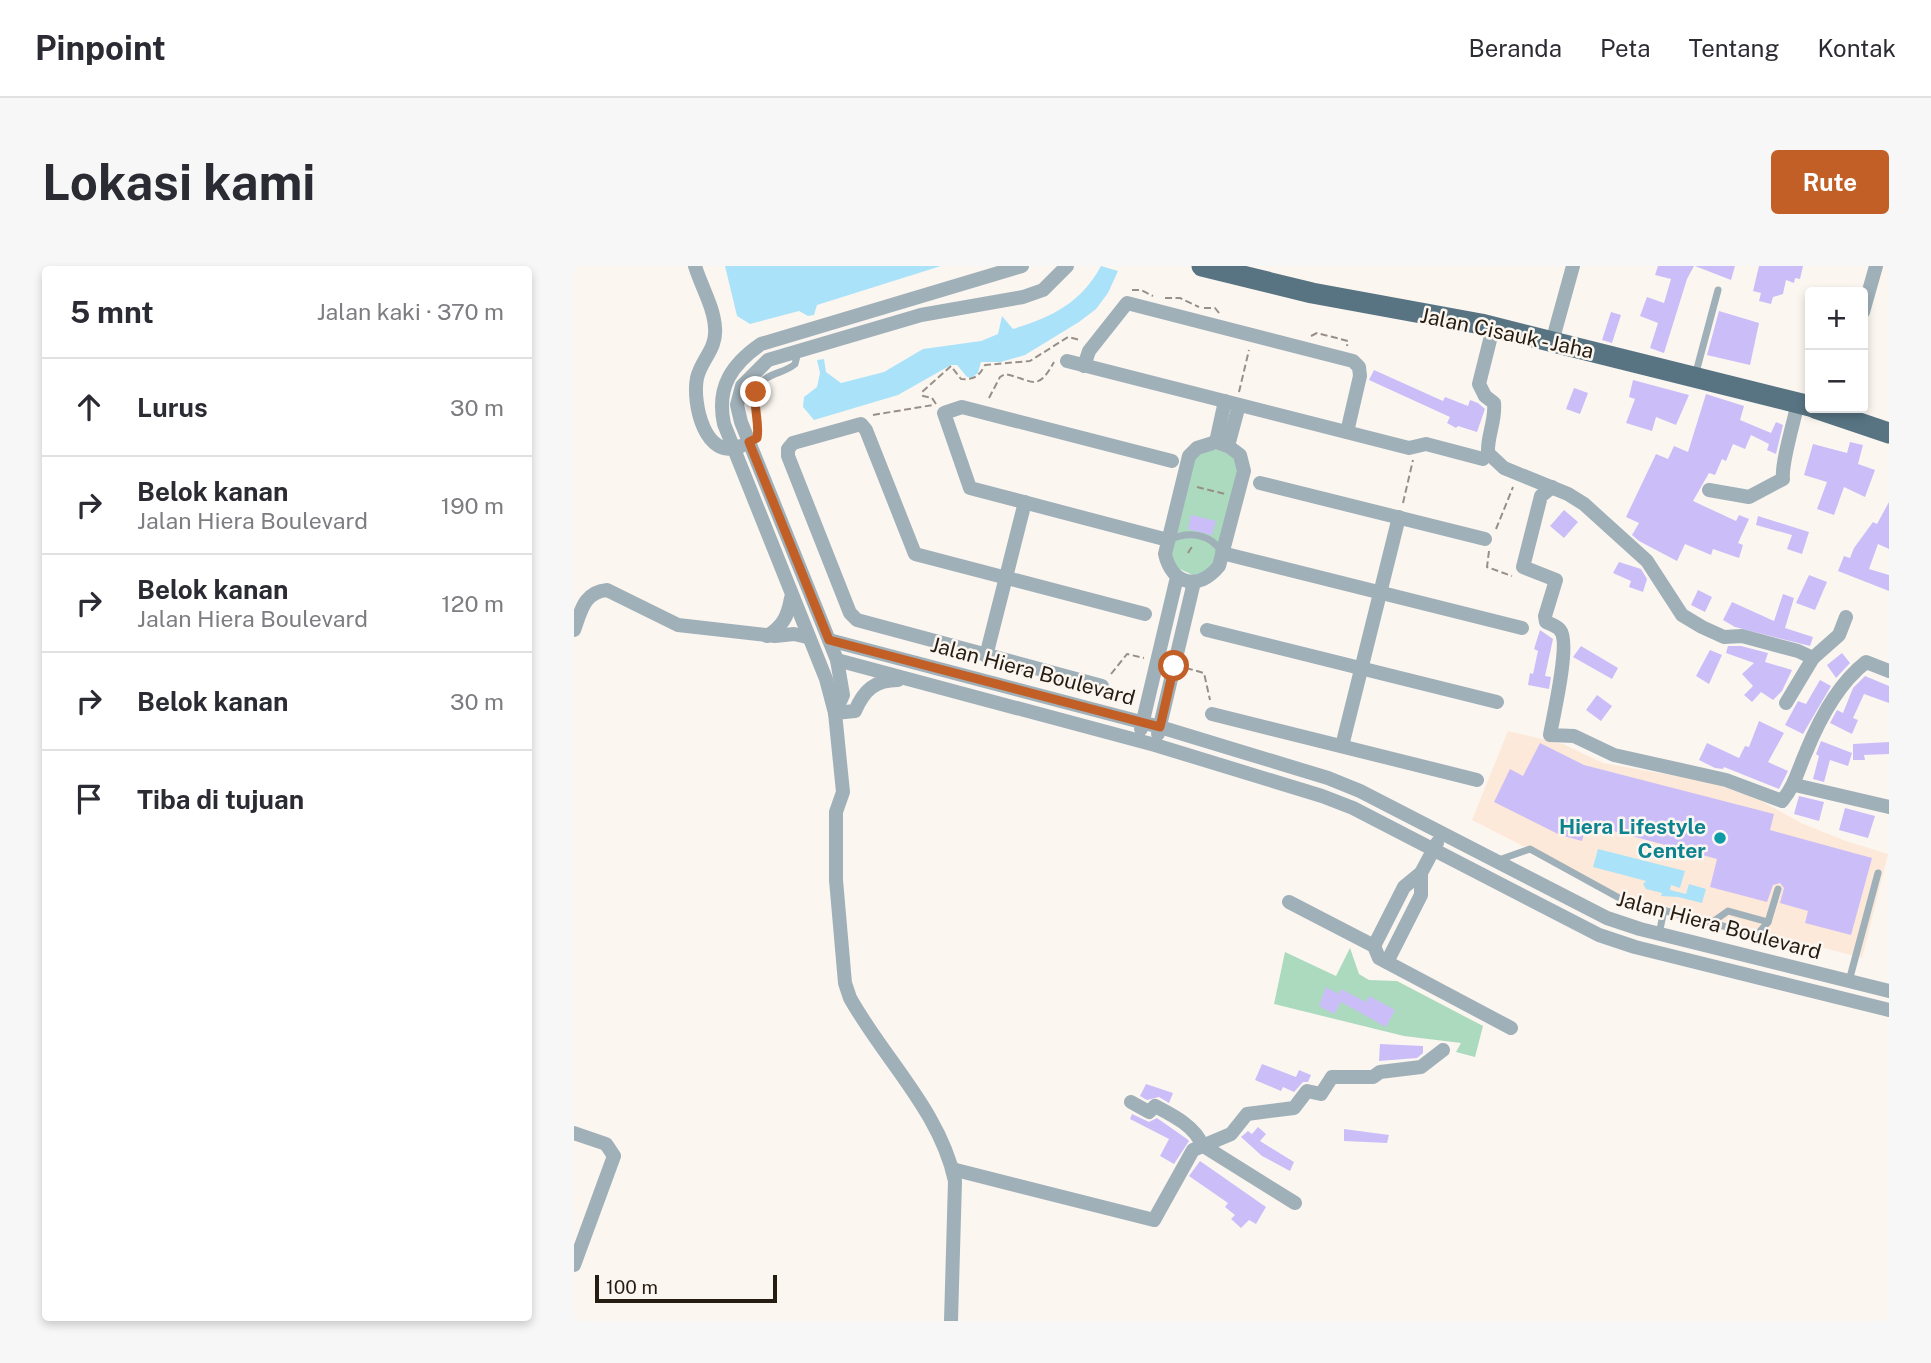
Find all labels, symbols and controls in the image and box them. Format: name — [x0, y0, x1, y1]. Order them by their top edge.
text: Pinpoint — [35, 29, 166, 67]
text: Beranda — [1468, 34, 1562, 62]
text: Peta — [1600, 34, 1651, 62]
text: Tentang — [1689, 34, 1779, 62]
text: Kontak — [1817, 34, 1896, 62]
button: Rute — [1771, 150, 1889, 214]
text: Lokasi kami — [42, 153, 315, 211]
map controls — [1805, 287, 1868, 413]
button: + — [1805, 287, 1868, 350]
text: 5 mnt — [70, 294, 154, 330]
text: Jalan kaki · 370 m — [317, 298, 504, 325]
street label: Jalan Cisauk - Jaha — [1418, 302, 1596, 364]
button: − — [1805, 350, 1868, 413]
route end — [740, 376, 771, 407]
icon: ahead — [70, 388, 108, 426]
text: Lurus — [137, 392, 208, 423]
text: 30 m — [450, 394, 504, 421]
text: Belok kanan — [137, 476, 288, 507]
icon: right — [70, 486, 108, 524]
text: 190 m — [441, 492, 504, 519]
text: Jalan Hiera Boulevard — [137, 507, 368, 534]
text: Belok kanan — [137, 574, 288, 605]
icon: right — [70, 584, 108, 622]
text: 120 m — [441, 590, 504, 617]
text: Jalan Hiera Boulevard — [137, 605, 368, 632]
street label: Jalan Hiera Boulevard — [928, 632, 1138, 710]
route start — [1158, 650, 1189, 681]
icon: right — [70, 682, 108, 720]
text: Belok kanan — [137, 686, 288, 717]
text: 30 m — [450, 688, 504, 715]
icon: arrive — [70, 780, 108, 818]
text: Tiba di tujuan — [137, 784, 304, 815]
place label: Hiera Lifestyle Center — [1559, 814, 1706, 863]
marker: Hiera Lifestyle Center — [1712, 830, 1728, 846]
street label: Jalan Hiera Boulevard — [1614, 886, 1824, 964]
scale bar — [595, 1272, 777, 1304]
text: 100 m — [606, 1276, 658, 1298]

